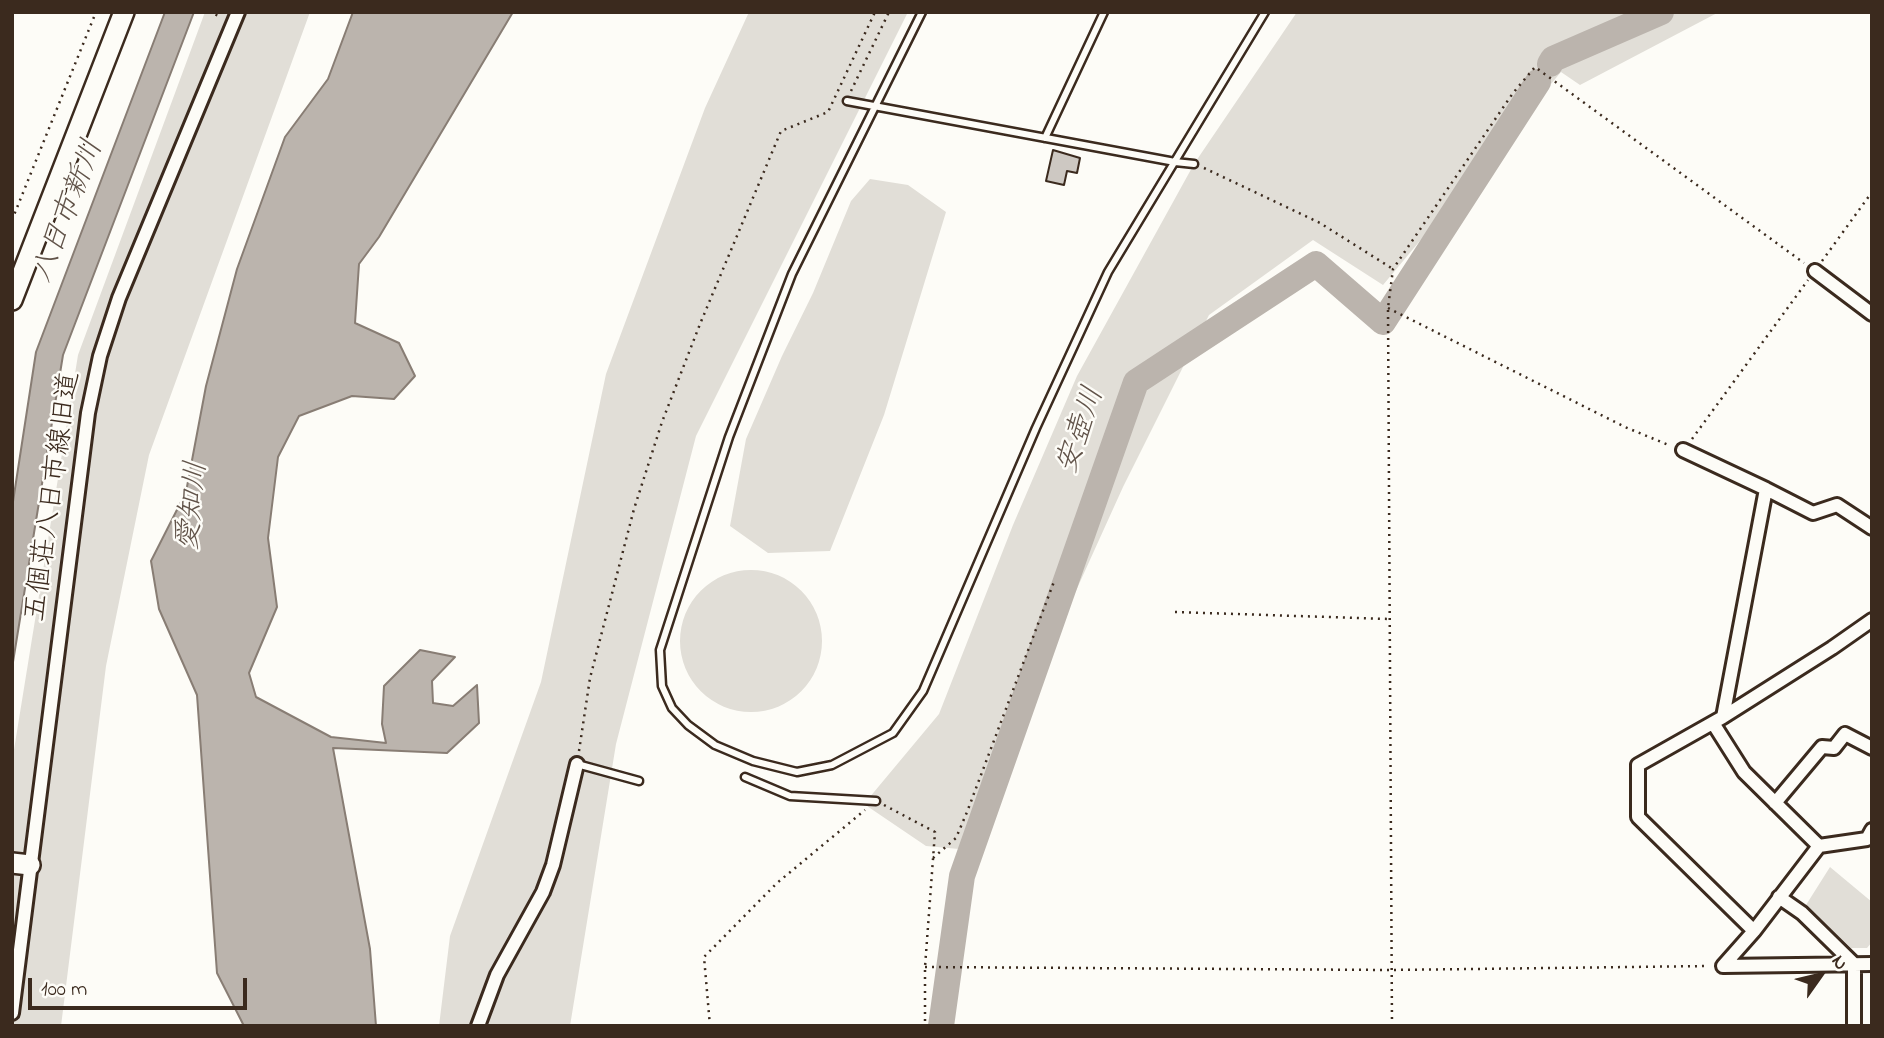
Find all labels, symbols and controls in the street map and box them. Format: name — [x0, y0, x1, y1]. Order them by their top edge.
water label: 八日市新川 — [26, 136, 114, 288]
street label: 五個荘八日市線旧道 — [21, 370, 89, 624]
water label: 安壺川 — [1051, 383, 1115, 479]
water label: 愛知川 — [172, 459, 218, 553]
north arrow — [1786, 940, 1856, 1010]
text: N — [1824, 950, 1854, 976]
scale bar — [32, 964, 250, 1008]
text: 100 m — [41, 975, 87, 1005]

